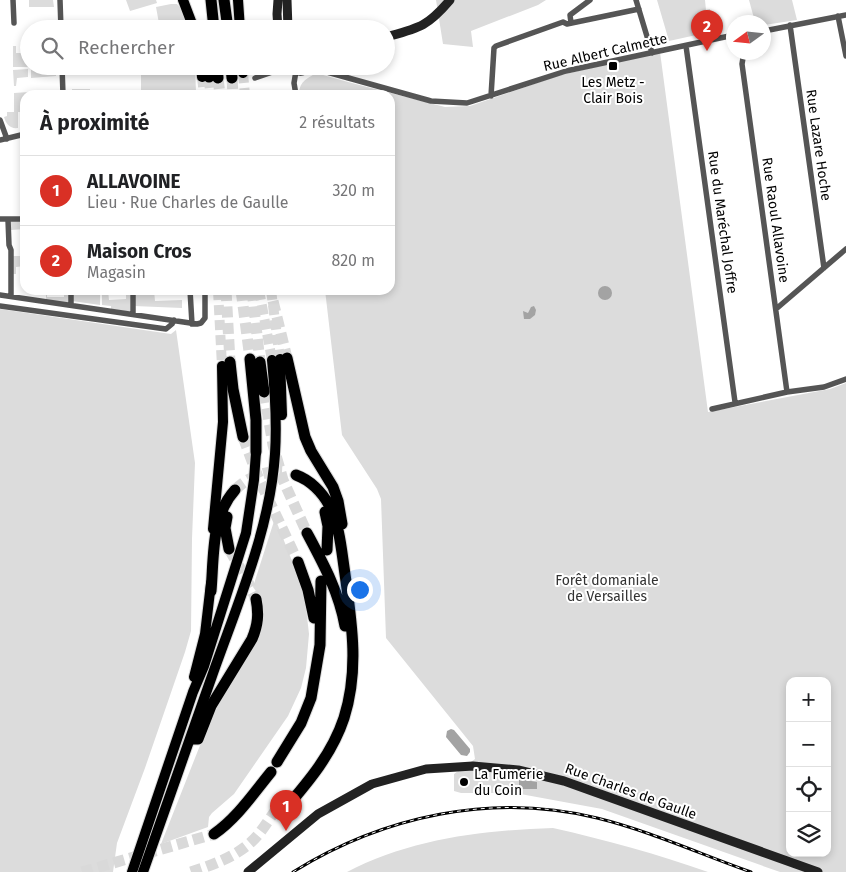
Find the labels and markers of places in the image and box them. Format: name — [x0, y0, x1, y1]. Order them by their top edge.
pin: 2 — [691, 10, 723, 51]
marker: Les Metz - Clair Bois — [607, 60, 619, 72]
place label: Les Metz - Clair Bois — [581, 74, 645, 107]
place label: La Fumerie du Coin — [474, 766, 543, 799]
marker: La Fumerie du Coin — [458, 776, 470, 788]
pin: 1 — [270, 790, 302, 831]

